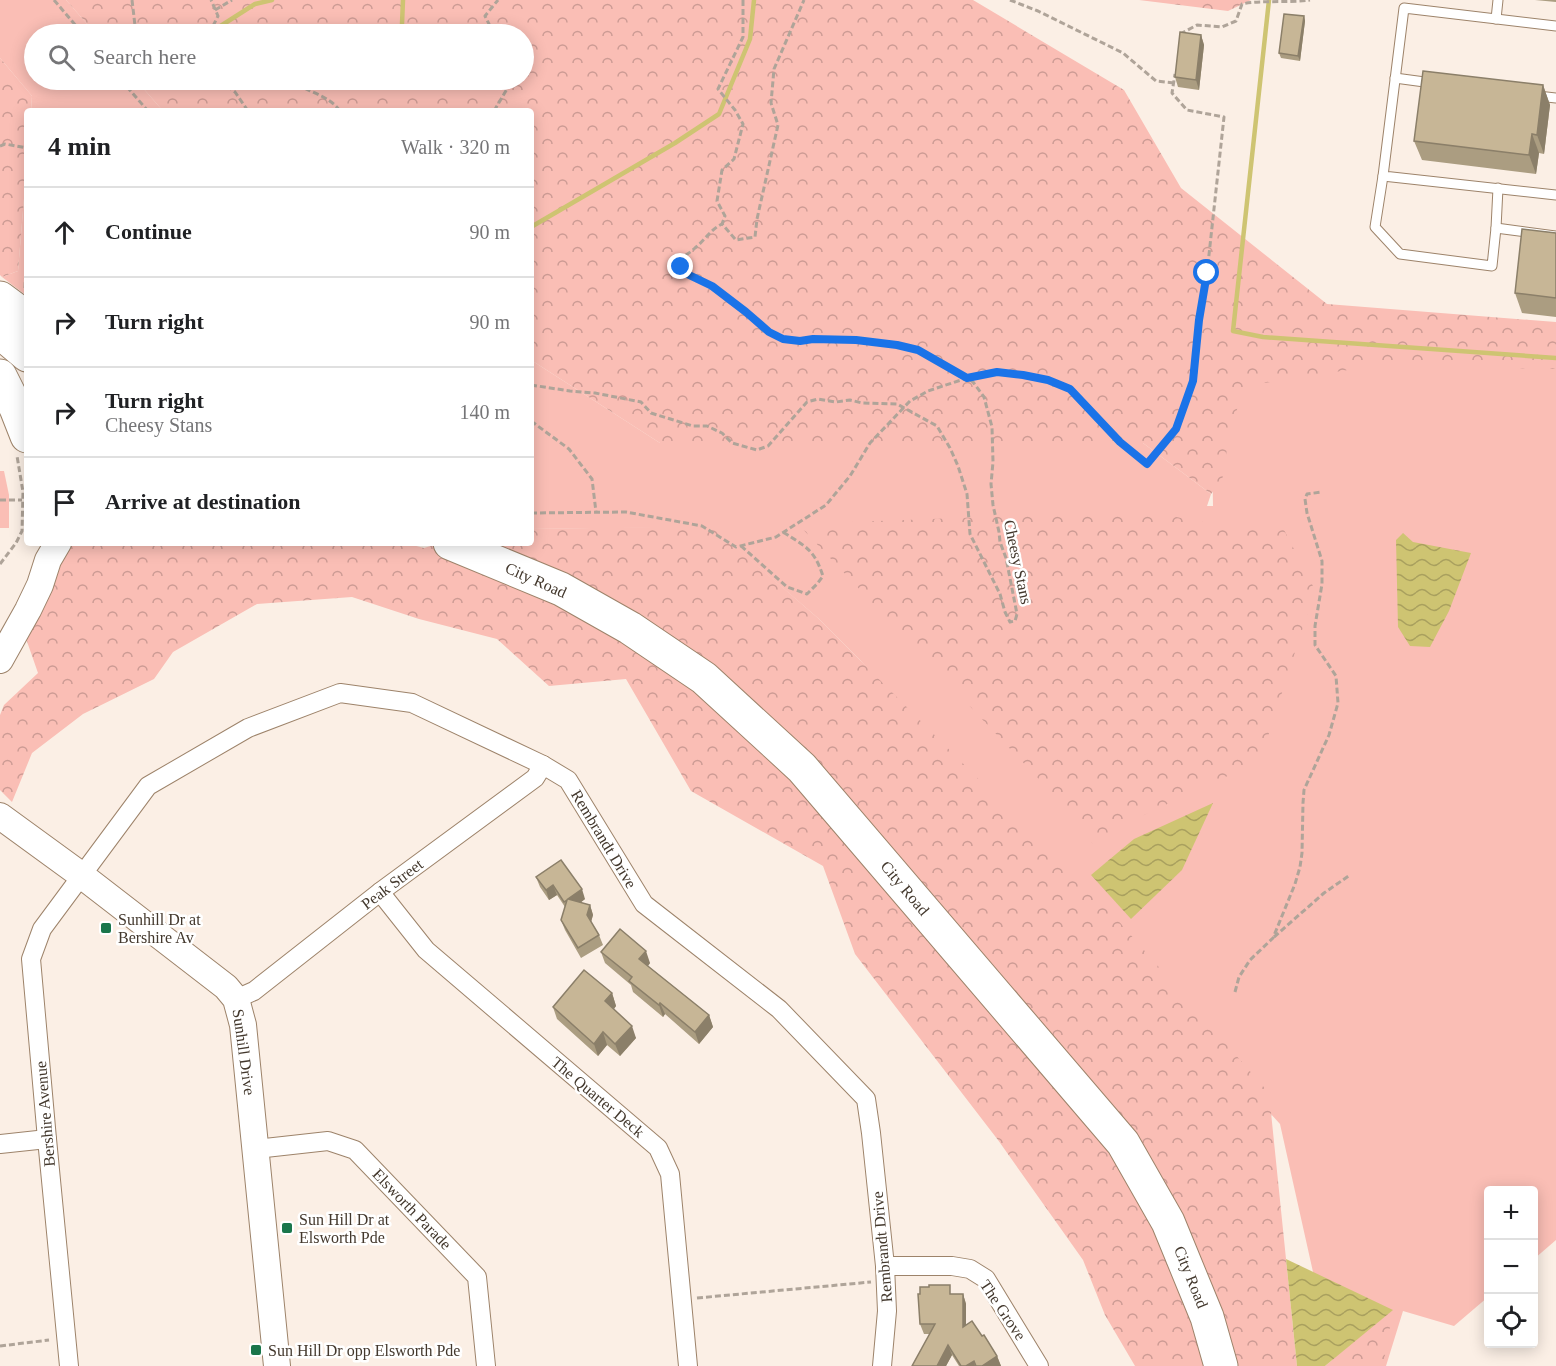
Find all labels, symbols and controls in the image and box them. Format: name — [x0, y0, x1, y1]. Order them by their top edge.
search box — [24, 24, 534, 90]
icon: search — [45, 41, 78, 74]
text: Search here — [93, 44, 196, 69]
text: 4 min — [48, 132, 111, 161]
text: Walk · 320 m — [401, 136, 510, 158]
icon: ahead — [48, 216, 81, 249]
text: Continue — [105, 219, 192, 244]
text: 90 m — [469, 221, 510, 243]
route end — [667, 253, 693, 279]
route start — [1193, 259, 1219, 285]
icon: right — [48, 306, 81, 339]
text: Turn right — [105, 309, 204, 334]
text: 90 m — [469, 311, 510, 333]
text: Turn right — [105, 388, 204, 413]
icon: right — [48, 396, 81, 429]
text: 140 m — [459, 401, 510, 423]
text: Cheesy Stans — [105, 414, 212, 436]
icon: arrive — [48, 486, 81, 519]
text: Arrive at destination — [105, 489, 301, 514]
street label: Cheesy Stans — [1000, 518, 1035, 606]
street label: City Road — [502, 559, 569, 602]
street label: Rembrandt Drive — [568, 787, 640, 891]
street label: Peak Street — [358, 855, 426, 913]
street label: City Road — [877, 858, 933, 919]
place label: Sunhill Dr at Bershire Av — [118, 911, 201, 946]
marker: Sunhill Dr at Bershire Av — [99, 921, 113, 935]
street label: Sunhill Drive — [230, 1008, 258, 1096]
street label: The Quarter Deck — [548, 1053, 648, 1141]
street label: Bershire Avenue — [32, 1061, 58, 1167]
street label: Elsworth Parade — [369, 1165, 455, 1253]
map controls — [1484, 1186, 1538, 1348]
button: + — [1484, 1186, 1538, 1240]
street label: Rembrandt Drive — [869, 1191, 895, 1303]
place label: Sun Hill Dr at Elsworth Pde — [299, 1211, 390, 1246]
marker: Sun Hill Dr at Elsworth Pde — [280, 1221, 294, 1235]
button: − — [1484, 1240, 1538, 1294]
street label: City Road — [1170, 1244, 1211, 1311]
street label: The Grove — [977, 1277, 1029, 1343]
button: locate — [1484, 1294, 1538, 1348]
place label: Sun Hill Dr opp Elsworth Pde — [268, 1342, 460, 1360]
marker: Sun Hill Dr opp Elsworth Pde — [249, 1343, 263, 1357]

